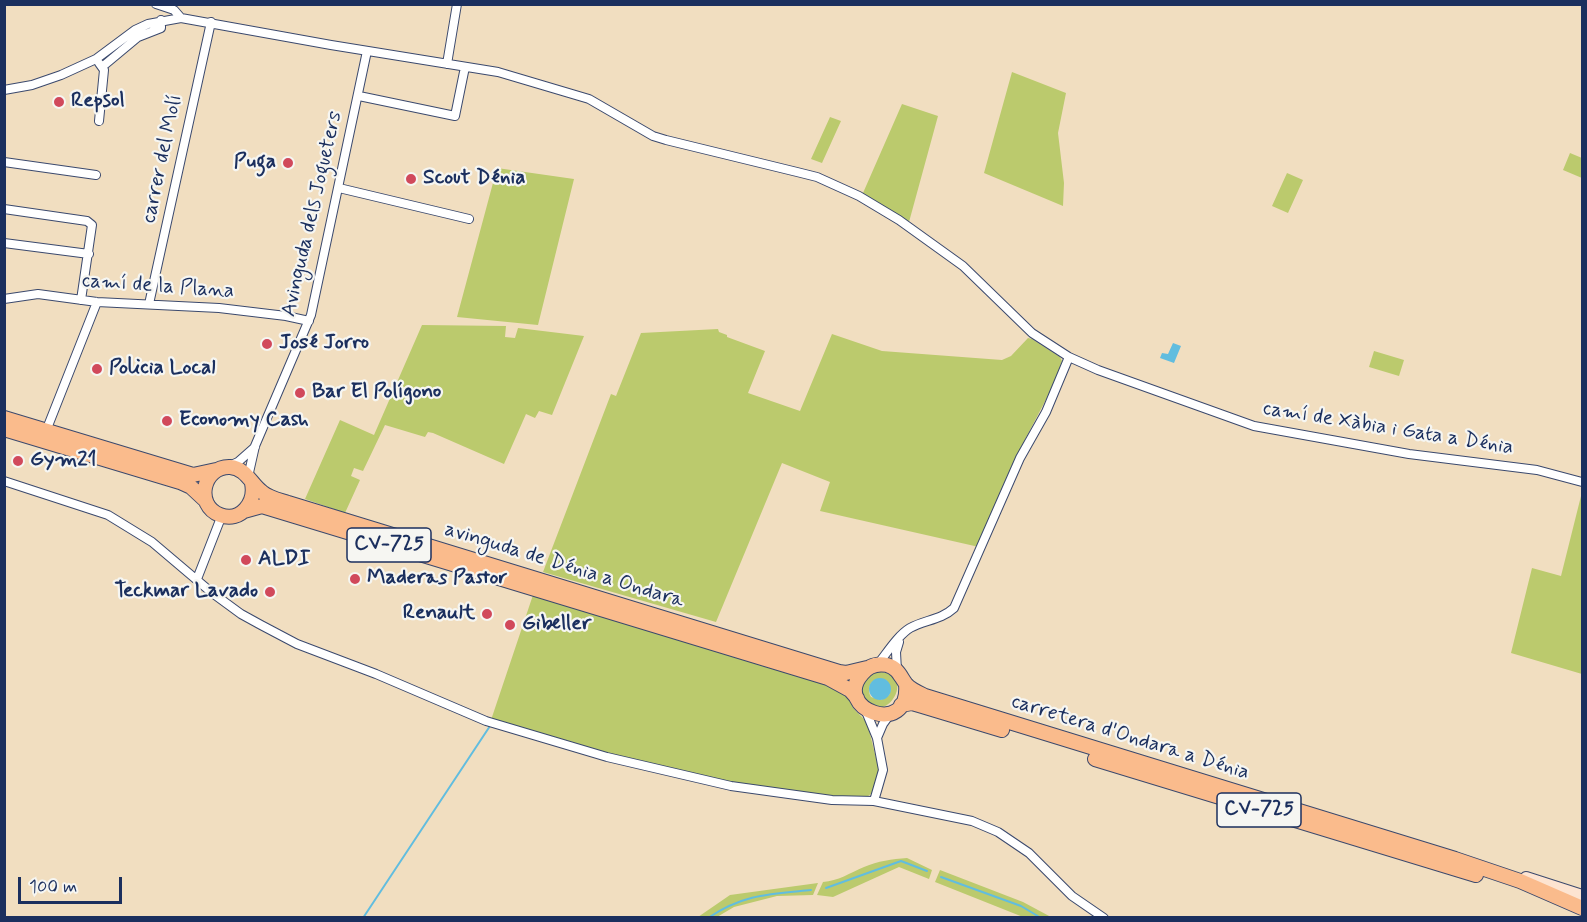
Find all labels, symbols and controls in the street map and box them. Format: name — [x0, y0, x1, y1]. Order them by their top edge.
place label: Repsol — [71, 89, 125, 115]
street label: carrer del Molí — [137, 92, 189, 226]
marker: Repsol — [52, 95, 66, 109]
street label: Avinguda dels Jogueters — [277, 109, 349, 319]
place label: Puga — [234, 150, 276, 176]
marker: Puga — [281, 156, 295, 170]
place label: Scout Dénia — [423, 166, 525, 192]
marker: Scout Dénia — [404, 172, 418, 186]
street label: camí de la Plana — [81, 269, 235, 305]
place label: José Jorro — [279, 331, 369, 357]
marker: José Jorro — [260, 337, 274, 351]
place label: Policia Local — [109, 356, 216, 382]
marker: Policia Local — [90, 362, 104, 376]
place label: Bar El Polígono — [312, 380, 441, 406]
marker: Bar El Polígono — [293, 386, 307, 400]
street label: camí de Xàbia i Gata a Dénia — [1261, 397, 1515, 461]
place label: Economy Cash — [179, 408, 309, 434]
marker: Economy Cash — [160, 414, 174, 428]
place label: Gym21 — [30, 448, 97, 474]
marker: Gym21 — [11, 454, 25, 468]
street label: avinguda de Dénia a Ondara — [441, 518, 687, 614]
road number: CV-725 — [347, 528, 431, 562]
place label: ALDI — [258, 547, 310, 573]
marker: ALDI — [239, 553, 253, 567]
place label: Maderas Pastor — [367, 566, 507, 592]
marker: Maderas Pastor — [348, 572, 362, 586]
place label: Teckmar Lavado — [115, 579, 258, 605]
marker: Teckmar Lavado — [263, 585, 277, 599]
place label: Renault — [403, 601, 475, 627]
marker: Renault — [480, 607, 494, 621]
place label: Gibeller — [522, 612, 591, 638]
marker: Gibeller — [503, 618, 517, 632]
street label: carretera d'Ondara a Dénia — [1008, 690, 1252, 786]
road number: CV-725 — [1217, 793, 1301, 827]
scale bar — [21, 865, 124, 903]
text: 100 m — [29, 875, 77, 899]

